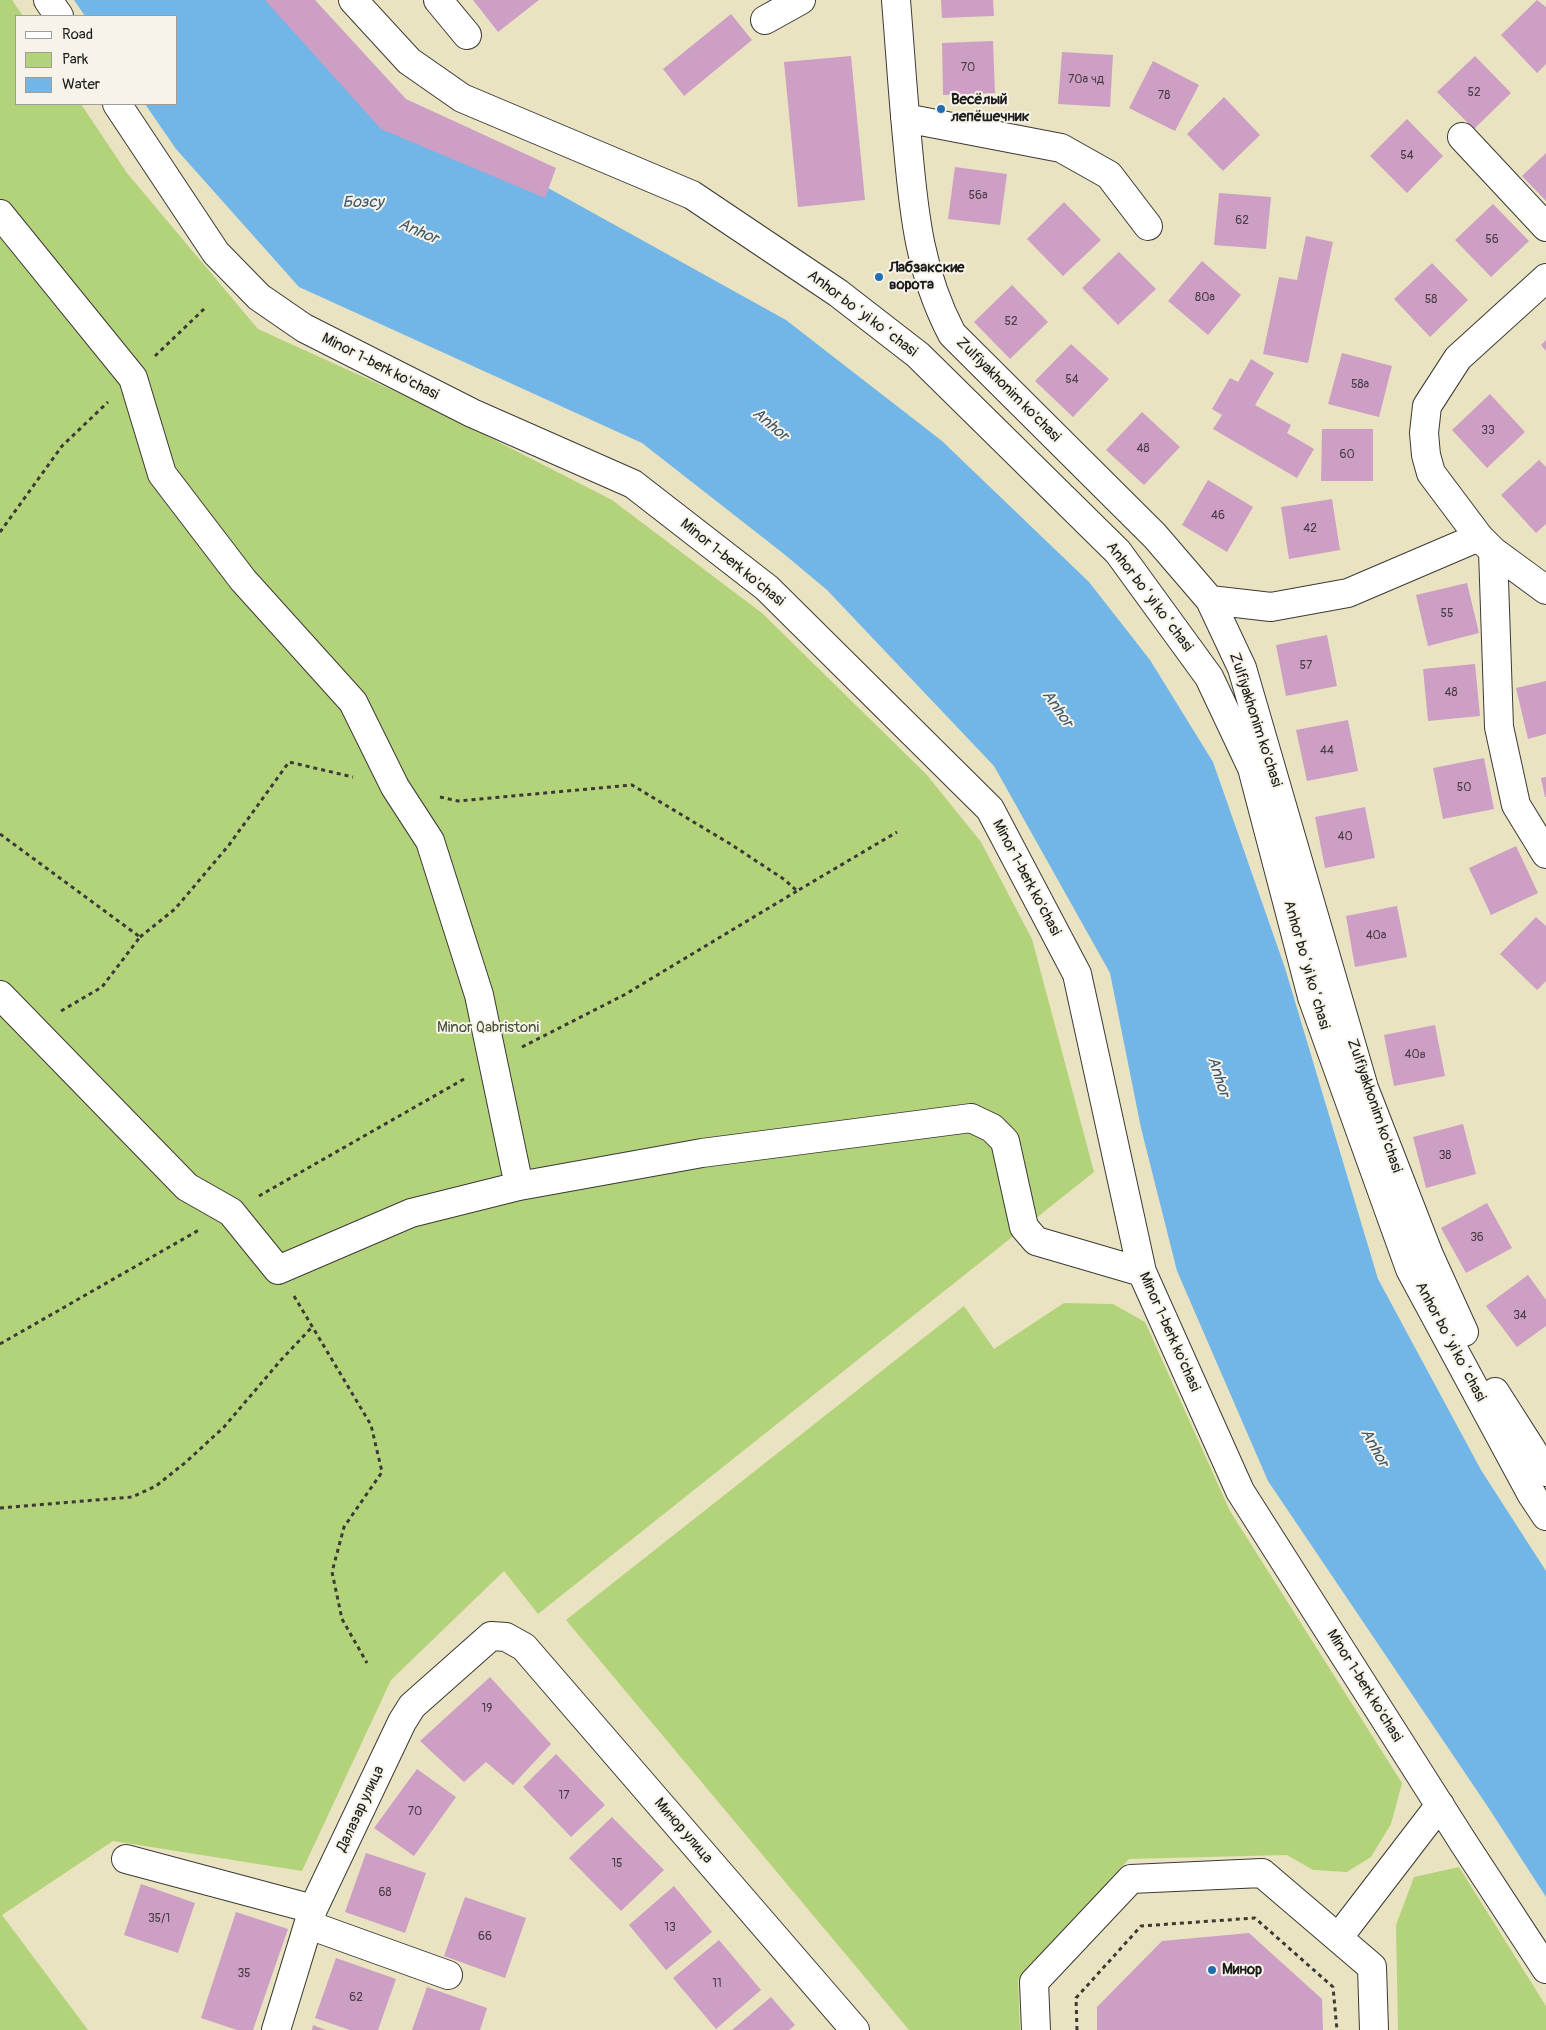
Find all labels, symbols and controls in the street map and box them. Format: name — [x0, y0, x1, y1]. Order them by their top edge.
legend — [15, 15, 178, 105]
text: Road — [62, 25, 93, 44]
text: Park — [62, 50, 88, 69]
house number: 70 — [961, 61, 975, 75]
house number: 70а чд — [1068, 73, 1104, 87]
text: Water — [62, 75, 100, 94]
house number: 52 — [1467, 86, 1481, 100]
house number: 78 — [1158, 89, 1170, 103]
place label: Весёлый лепёшечник — [951, 91, 1030, 126]
marker: Весёлый лепёшечник — [935, 103, 947, 115]
house number: 54 — [1400, 149, 1414, 163]
house number: 56а — [968, 189, 988, 203]
water label: Бозсу — [343, 193, 383, 213]
house number: 62 — [1235, 214, 1249, 228]
water label: Anhor — [395, 215, 441, 249]
house number: 56 — [1485, 233, 1499, 247]
place label: Лабзакские ворота — [889, 259, 965, 294]
street label: Anhor boʻyi koʻchasi — [803, 267, 921, 361]
marker: Лабзакские ворота — [873, 271, 885, 283]
house number: 80а — [1195, 291, 1215, 305]
house number: 58 — [1425, 293, 1437, 307]
house number: 52 — [1004, 315, 1018, 329]
street label: Minor 1-berk ko'chasi — [318, 330, 442, 404]
street label: Zulfiyakhonim ko'chasi — [952, 334, 1064, 446]
house number: 54 — [1065, 373, 1079, 387]
house number: 58а — [1351, 378, 1369, 392]
water label: Anhor — [748, 404, 792, 446]
house number: 33 — [1481, 424, 1495, 438]
house number: 48 — [1136, 442, 1150, 456]
house number: 60 — [1339, 448, 1355, 462]
house number: 46 — [1211, 509, 1225, 523]
street label: Minor 1-berk ko'chasi — [676, 515, 788, 611]
house number: 42 — [1303, 522, 1317, 536]
street label: Anhor boʻyi koʻchasi — [1102, 538, 1196, 656]
house number: 55 — [1440, 607, 1454, 621]
street label: Zulfiyakhonim ko'chasi — [1225, 650, 1285, 790]
house number: 57 — [1300, 659, 1312, 673]
house number: 48 — [1444, 686, 1458, 700]
water label: Anhor — [1037, 687, 1077, 731]
house number: 44 — [1320, 744, 1334, 758]
house number: 50 — [1457, 781, 1471, 795]
street label: Minor 1-berk ko'chasi — [988, 817, 1064, 939]
house number: 40 — [1337, 830, 1353, 844]
street label: Anhor boʻyi koʻchasi — [1279, 899, 1333, 1031]
house number: 40a — [1366, 929, 1386, 943]
park label: Minor Qabristoni — [437, 1019, 539, 1037]
street label: Zulfiyakhonim ko'chasi — [1343, 1037, 1405, 1175]
house number: 40в — [1404, 1048, 1426, 1062]
water label: Anhor — [1202, 1054, 1234, 1100]
house number: 38 — [1439, 1149, 1451, 1163]
house number: 36 — [1470, 1231, 1484, 1245]
street label: Minor 1-berk ko'chasi — [1135, 1269, 1203, 1395]
street label: Anhor boʻyi koʻchasi — [1411, 1279, 1489, 1405]
house number: 34 — [1513, 1309, 1527, 1323]
water label: Anhor — [1356, 1425, 1392, 1471]
street label: Minor 1-berk ko'chasi — [1322, 1627, 1406, 1745]
house number: 19 — [482, 1702, 492, 1716]
street label: Далазар улица — [333, 1763, 389, 1855]
house number: 17 — [558, 1789, 570, 1803]
street label: Минор улица — [650, 1795, 716, 1867]
house number: 70 — [408, 1805, 422, 1819]
house number: 15 — [611, 1857, 623, 1871]
house number: 68 — [378, 1886, 392, 1900]
house number: 35/1 — [148, 1912, 170, 1926]
house number: 13 — [664, 1921, 676, 1935]
house number: 66 — [478, 1930, 492, 1944]
place label: Минор — [1222, 1961, 1262, 1979]
marker: Минор — [1206, 1964, 1218, 1976]
house number: 35 — [237, 1967, 251, 1981]
house number: 11 — [712, 1977, 722, 1991]
house number: 62 — [349, 1991, 363, 2005]

